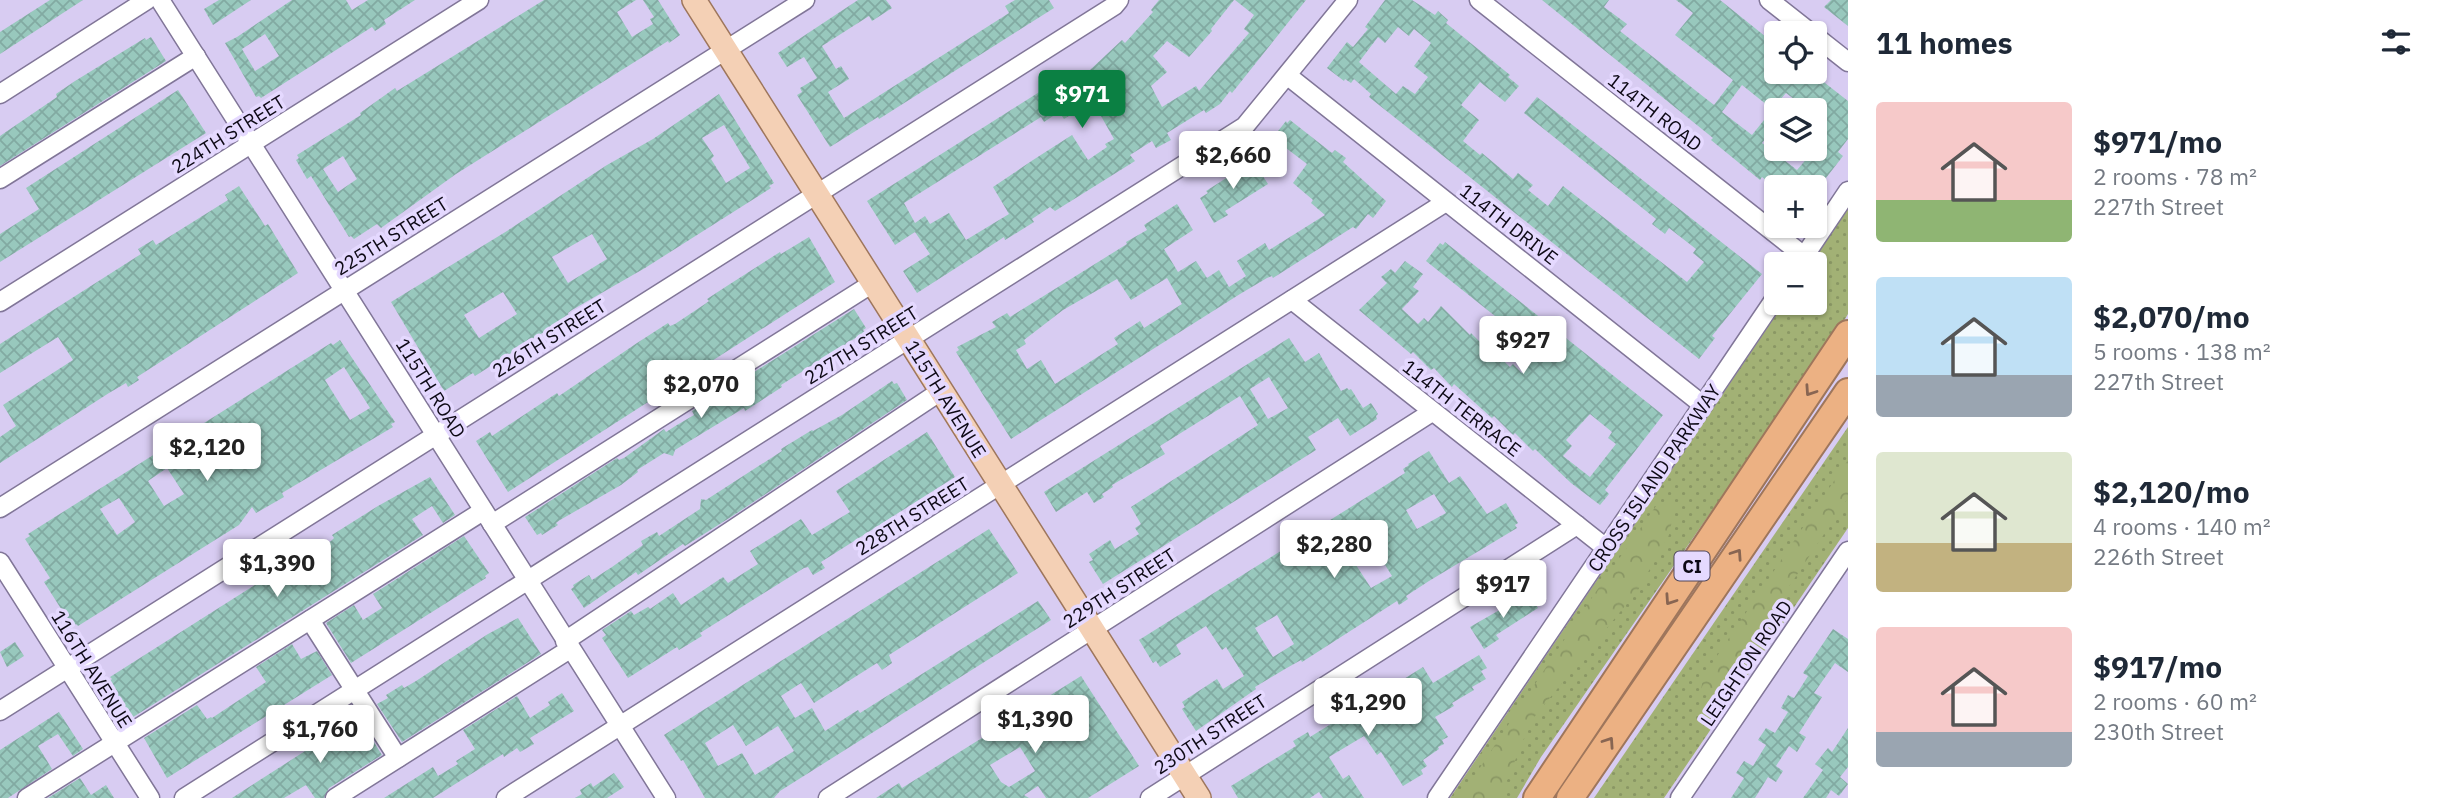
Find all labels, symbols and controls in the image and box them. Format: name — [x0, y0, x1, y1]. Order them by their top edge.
map controls — [1764, 21, 1827, 315]
button: locate — [1764, 21, 1827, 84]
text: 11 homes — [1876, 23, 2013, 62]
icon: filters — [2377, 23, 2415, 61]
street label: 114TH ROAD — [1603, 68, 1707, 156]
pin: $971 — [1041, 71, 1123, 130]
text: $971 — [1054, 78, 1110, 108]
street label: 224TH STREET — [167, 89, 290, 179]
button: layers — [1764, 98, 1827, 161]
text: $971/mo — [2093, 122, 2222, 161]
icon: home — [1932, 130, 2016, 214]
pin: $2,660 — [1176, 132, 1290, 191]
text: $2,660 — [1195, 139, 1271, 169]
text: 2 rooms · 78 m² — [2093, 161, 2257, 191]
button: + — [1764, 175, 1827, 238]
street label: 114TH DRIVE — [1455, 178, 1563, 270]
street label: 225TH STREET — [330, 191, 453, 281]
text: 227th Street — [2093, 191, 2224, 221]
button: − — [1764, 252, 1827, 315]
street label: 226TH STREET — [488, 293, 611, 383]
text: $2,070/mo — [2093, 297, 2250, 336]
street label: 227TH STREET — [800, 300, 923, 390]
icon: home — [1932, 305, 2016, 389]
pin: $927 — [1482, 316, 1564, 376]
text: $927 — [1495, 324, 1551, 354]
street label: 115TH ROAD — [391, 334, 471, 442]
street label: 115TH AVENUE — [900, 336, 992, 462]
text: 5 rooms · 138 m² — [2093, 336, 2271, 366]
street label: 114TH TERRACE — [1398, 354, 1526, 462]
pin: $2,070 — [644, 360, 758, 420]
text: 227th Street — [2093, 366, 2224, 396]
text: $2,070 — [663, 368, 739, 398]
street label: CROSS ISLAND PARKWAY — [1582, 379, 1726, 576]
one-way arrow — [1806, 383, 1818, 396]
pin: $2,120 — [150, 424, 264, 483]
text: $2,120 — [169, 431, 245, 461]
street label: 228TH STREET — [851, 471, 974, 561]
text: $2,120/mo — [2093, 472, 2250, 511]
icon: home — [1932, 480, 2016, 564]
text: 4 rooms · 140 m² — [2093, 511, 2271, 541]
pin: $2,280 — [1277, 520, 1391, 580]
text: $2,280 — [1296, 528, 1372, 558]
pin: $1,390 — [220, 540, 334, 599]
text: 226th Street — [2093, 541, 2224, 571]
street label: 229TH STREET — [1058, 543, 1180, 633]
text: $1,390 — [239, 547, 315, 577]
one-way arrow — [1729, 549, 1741, 562]
road number: CI — [1674, 552, 1710, 580]
pin: $917 — [1462, 560, 1544, 620]
text: $917 — [1475, 568, 1531, 598]
one-way arrow — [1665, 592, 1678, 605]
street label: LEIGHTON ROAD — [1695, 595, 1797, 731]
street label: 116TH AVENUE — [46, 606, 138, 732]
text: $917/mo — [2093, 647, 2222, 686]
icon: home — [1932, 655, 2016, 739]
pin: $1,290 — [1311, 678, 1425, 738]
text: $1,290 — [1330, 686, 1406, 716]
text: 2 rooms · 60 m² — [2093, 686, 2257, 716]
street label: 230TH STREET — [1149, 689, 1271, 779]
pin: $1,390 — [978, 696, 1092, 755]
text: $1,390 — [997, 703, 1073, 733]
pin: $1,760 — [263, 706, 377, 765]
text: $1,760 — [282, 713, 358, 743]
text: 230th Street — [2093, 716, 2224, 746]
one-way arrow — [1600, 737, 1613, 750]

